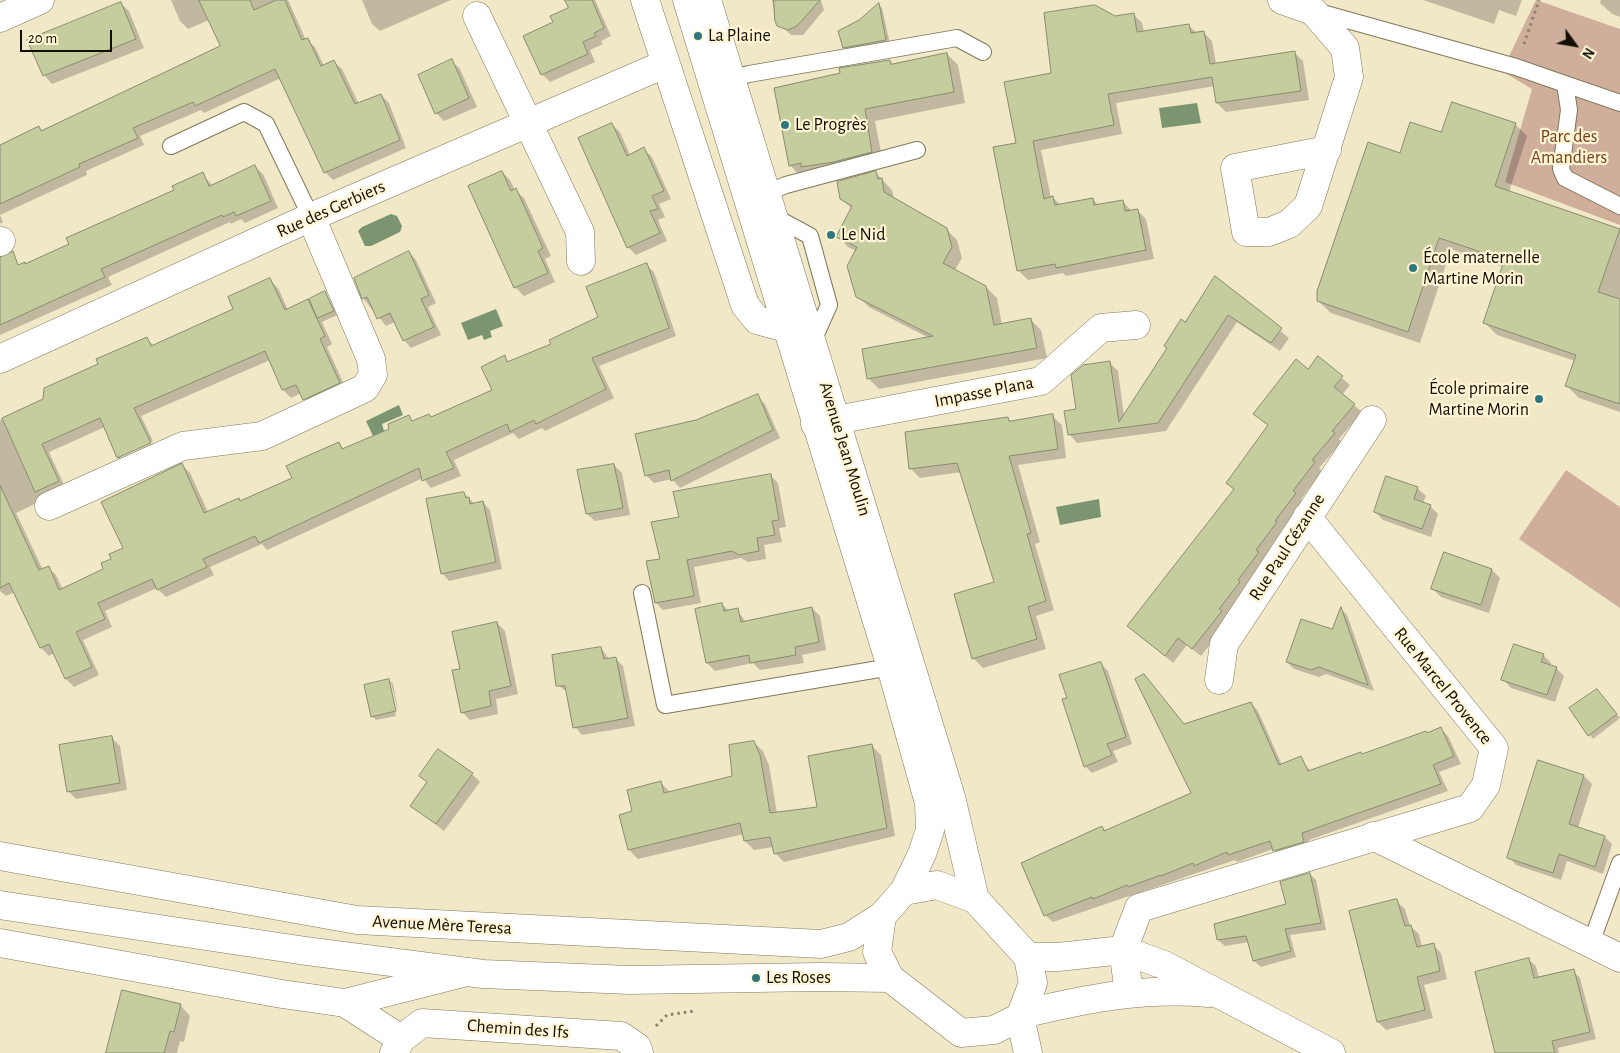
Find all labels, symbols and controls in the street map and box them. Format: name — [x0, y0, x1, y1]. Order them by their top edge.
scale bar — [22, 20, 115, 52]
north arrow — [1550, 20, 1600, 70]
place label: La Plaine — [708, 25, 771, 47]
marker: La Plaine — [692, 30, 704, 42]
text: 20 m — [28, 31, 57, 46]
text: N — [1579, 45, 1596, 61]
place label: Le Progrès — [795, 114, 867, 136]
marker: Le Progrès — [779, 119, 791, 131]
park label: Parc des Amandiers — [1531, 126, 1607, 168]
street label: Rue des Gerbiers — [274, 175, 388, 243]
place label: Le Nid — [841, 224, 885, 246]
marker: Le Nid — [825, 229, 837, 241]
place label: École maternelle Martine Morin — [1423, 247, 1540, 290]
marker: École maternelle Martine Morin — [1407, 262, 1419, 274]
street label: Impasse Plana — [933, 372, 1035, 412]
place label: École primaire Martine Morin — [1428, 378, 1529, 420]
street label: Avenue Jean Moulin — [814, 379, 876, 519]
marker: École primaire Martine Morin — [1533, 393, 1545, 405]
street label: Rue Paul Cézanne — [1244, 489, 1330, 605]
street label: Rue Marcel Provence — [1389, 623, 1497, 749]
street label: Avenue Mère Teresa — [372, 911, 512, 939]
place label: Les Roses — [766, 967, 831, 989]
marker: Les Roses — [750, 972, 762, 984]
street label: Chemin des Ifs — [466, 1015, 570, 1043]

